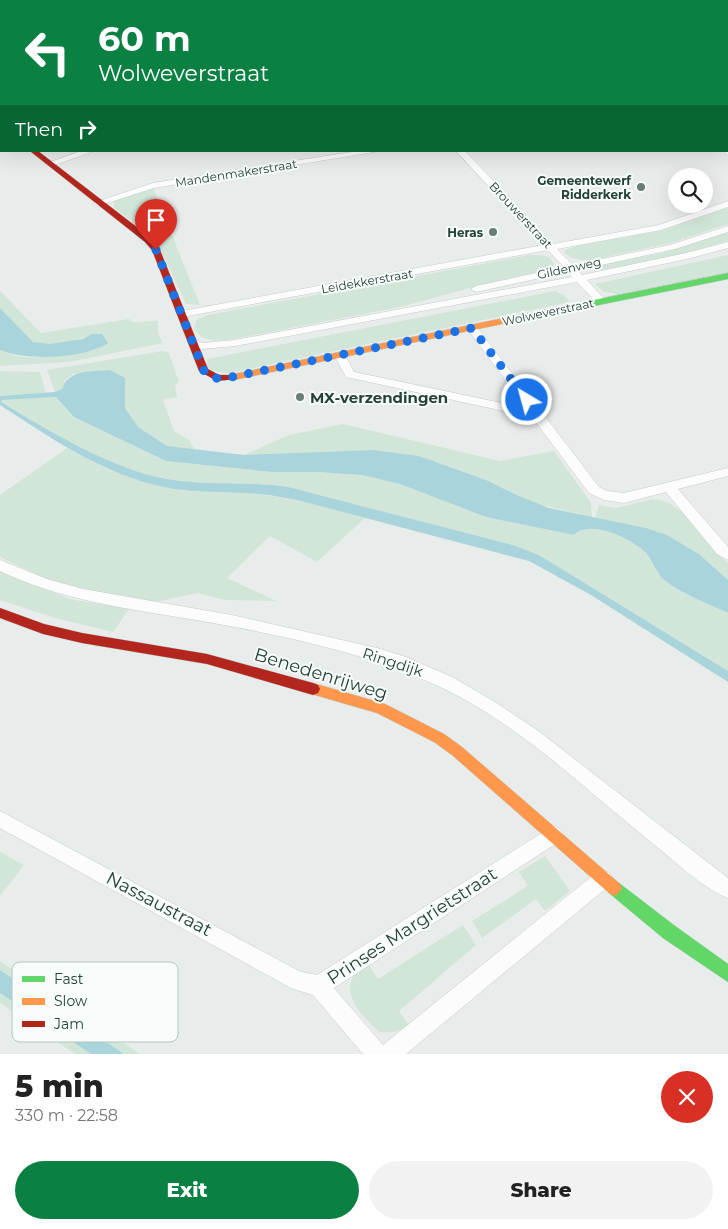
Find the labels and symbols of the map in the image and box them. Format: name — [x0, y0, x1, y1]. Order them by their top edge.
street label: Mandenmakerstraat — [174, 156, 298, 190]
place label: Gemeentewerf Ridderkerk — [537, 173, 632, 202]
street label: Brouwerstraat — [486, 179, 556, 252]
marker: Gemeentewerf Ridderkerk — [635, 181, 647, 193]
pin — [135, 199, 177, 250]
place label: Heras — [447, 225, 484, 240]
marker: Heras — [487, 226, 499, 238]
street label: Gildenweg — [536, 254, 602, 282]
street label: Leidekkerstraat — [320, 266, 414, 296]
street label: Wolweverstraat — [501, 295, 595, 329]
position arrow — [500, 373, 552, 425]
place label: MX-verzendingen — [310, 388, 448, 407]
marker: MX-verzendingen — [294, 391, 306, 403]
street label: Benedenrijweg — [252, 643, 390, 705]
street label: Ringdijk — [360, 643, 426, 681]
street label: Prinses Margrietstraat — [323, 863, 501, 989]
street label: Nassaustraat — [102, 867, 216, 941]
legend — [12, 962, 178, 1042]
text: Fast — [54, 970, 84, 988]
text: Slow — [54, 992, 88, 1010]
text: Jam — [53, 1015, 84, 1033]

